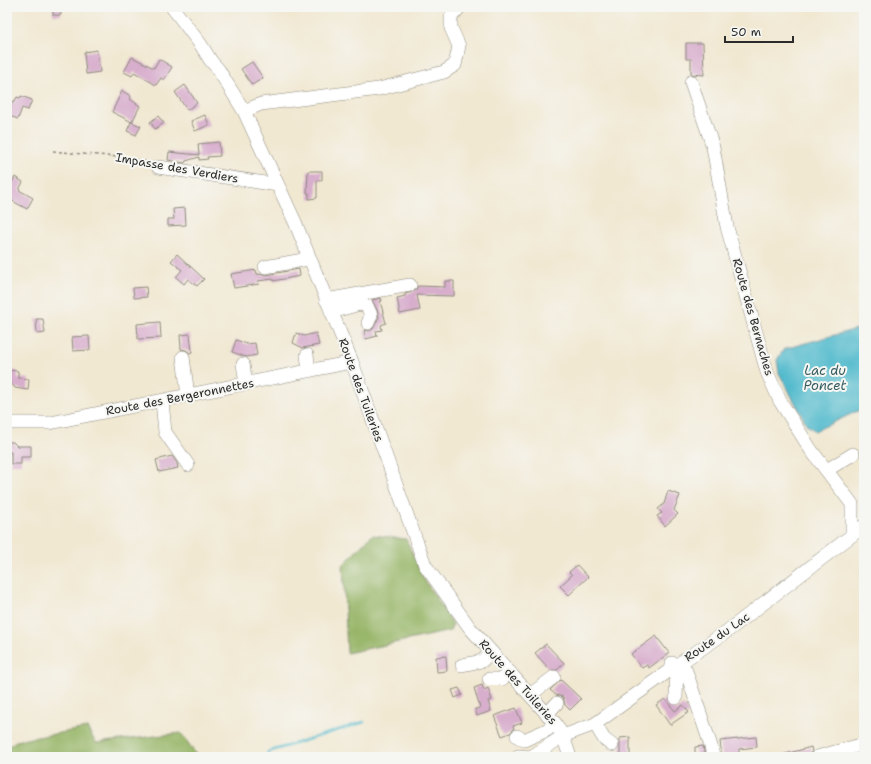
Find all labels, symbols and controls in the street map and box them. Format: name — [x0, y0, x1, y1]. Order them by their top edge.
scale bar — [725, 18, 793, 44]
text: 50 m — [731, 24, 761, 40]
street label: Impasse des Verdiers — [114, 149, 240, 187]
street label: Route des Bernaches — [729, 257, 777, 378]
street label: Route des Tuileries — [335, 336, 387, 444]
water label: Lac du Poncet — [804, 362, 847, 394]
street label: Route des Bergeronnettes — [105, 375, 255, 419]
street label: Route du Lac — [681, 609, 753, 665]
street label: Route des Tuileries — [475, 636, 561, 728]

